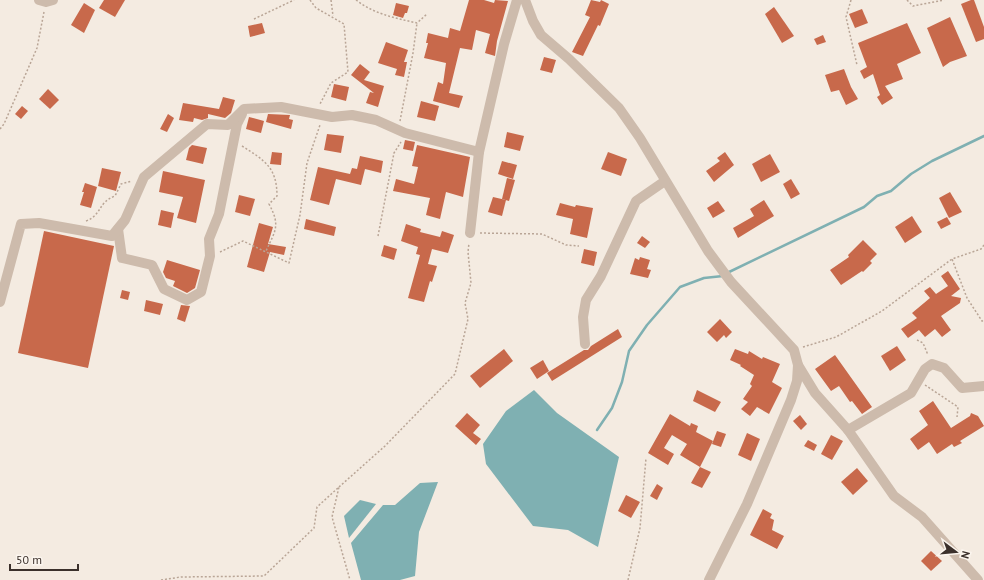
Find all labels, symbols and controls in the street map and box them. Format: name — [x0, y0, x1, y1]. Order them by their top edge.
north arrow — [936, 532, 976, 572]
scale bar — [10, 546, 78, 572]
text: N — [958, 549, 973, 560]
text: 50 m — [16, 552, 42, 567]

